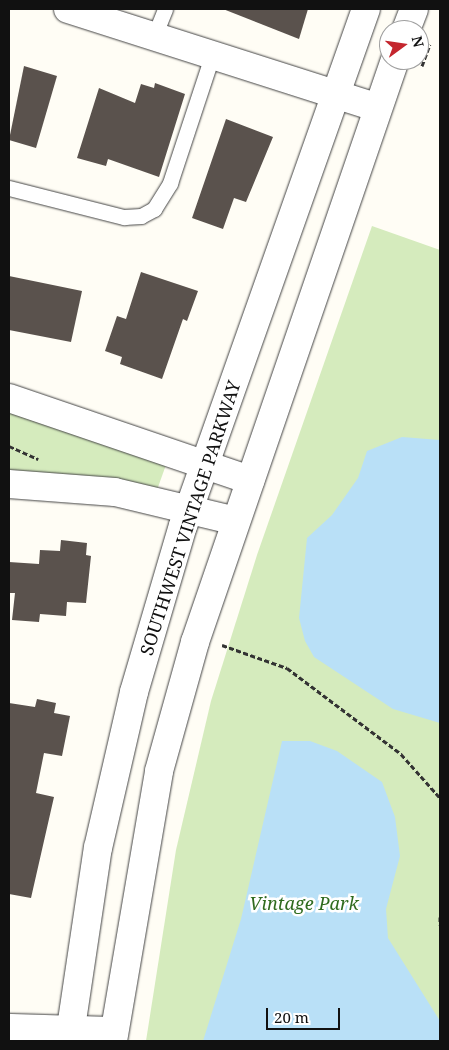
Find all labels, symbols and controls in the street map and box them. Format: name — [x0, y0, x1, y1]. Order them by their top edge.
north arrow — [379, 20, 429, 70]
text: N — [408, 34, 429, 49]
street label: SOUTHWEST VINTAGE PARKWAY — [135, 378, 245, 658]
park label: Vintage Park — [249, 892, 359, 914]
scale bar — [269, 998, 343, 1030]
text: 20 m — [274, 1007, 309, 1027]

